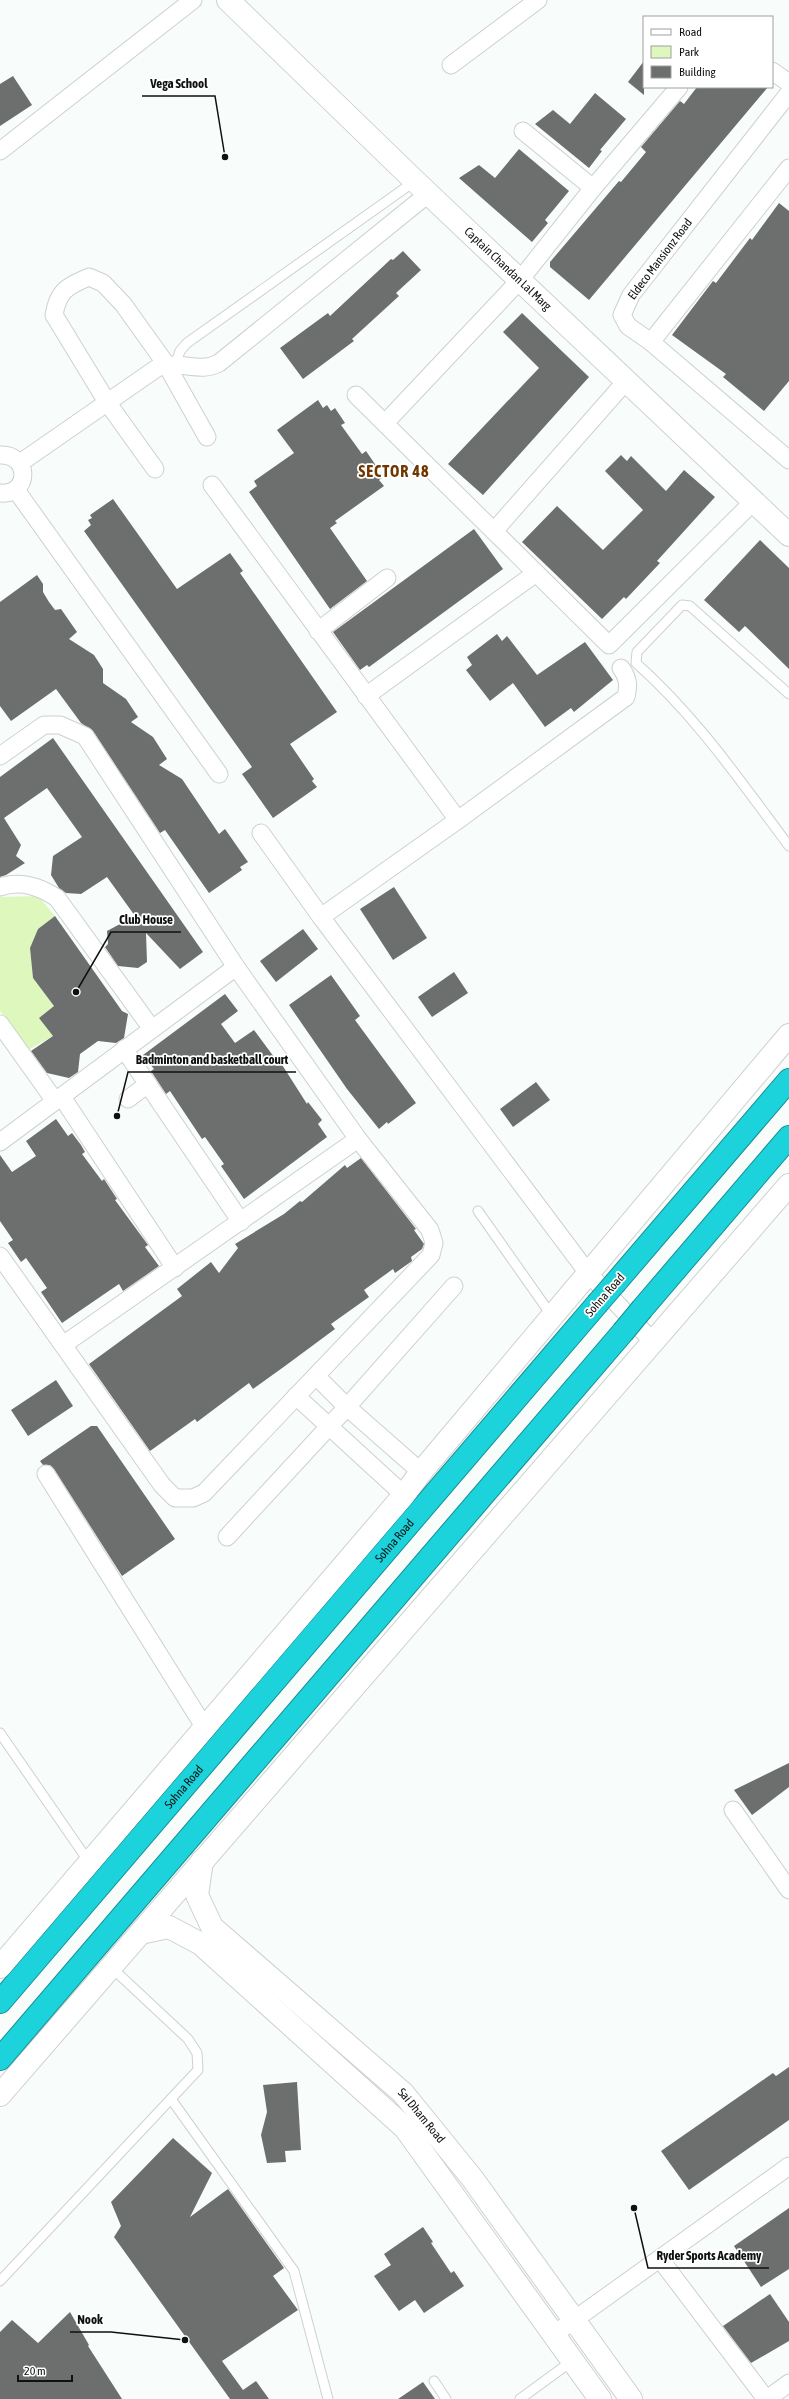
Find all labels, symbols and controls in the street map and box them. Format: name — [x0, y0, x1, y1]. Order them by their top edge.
legend — [643, 16, 773, 88]
text: Road — [679, 25, 702, 39]
text: Park — [679, 45, 700, 59]
text: Building — [679, 65, 717, 79]
callout: Vega School — [142, 71, 215, 96]
text: Vega School — [149, 76, 208, 91]
street label: Eldeco Mansionz Road — [625, 216, 695, 302]
street label: Captain Chandan Lal Marg — [461, 224, 555, 314]
district label: SECTOR 48 — [358, 462, 430, 480]
callout: Club House — [111, 907, 181, 932]
text: Club House — [119, 912, 173, 927]
callout: Badminton and basketball court — [128, 1047, 296, 1072]
text: Badminton and basketball court — [136, 1052, 289, 1067]
street label: Sohna Road — [583, 1271, 627, 1319]
street label: Sohna Road — [372, 1516, 417, 1565]
street label: Sohna Road — [162, 1762, 206, 1811]
street label: Sai Dham Road — [395, 2085, 448, 2146]
callout: Ryder Sports Academy — [648, 2243, 769, 2268]
text: Ryder Sports Academy — [657, 2248, 762, 2263]
callout: Nook — [70, 2307, 111, 2332]
text: Nook — [77, 2312, 103, 2327]
scale bar — [18, 2357, 72, 2383]
text: 20 m — [24, 2364, 46, 2378]

